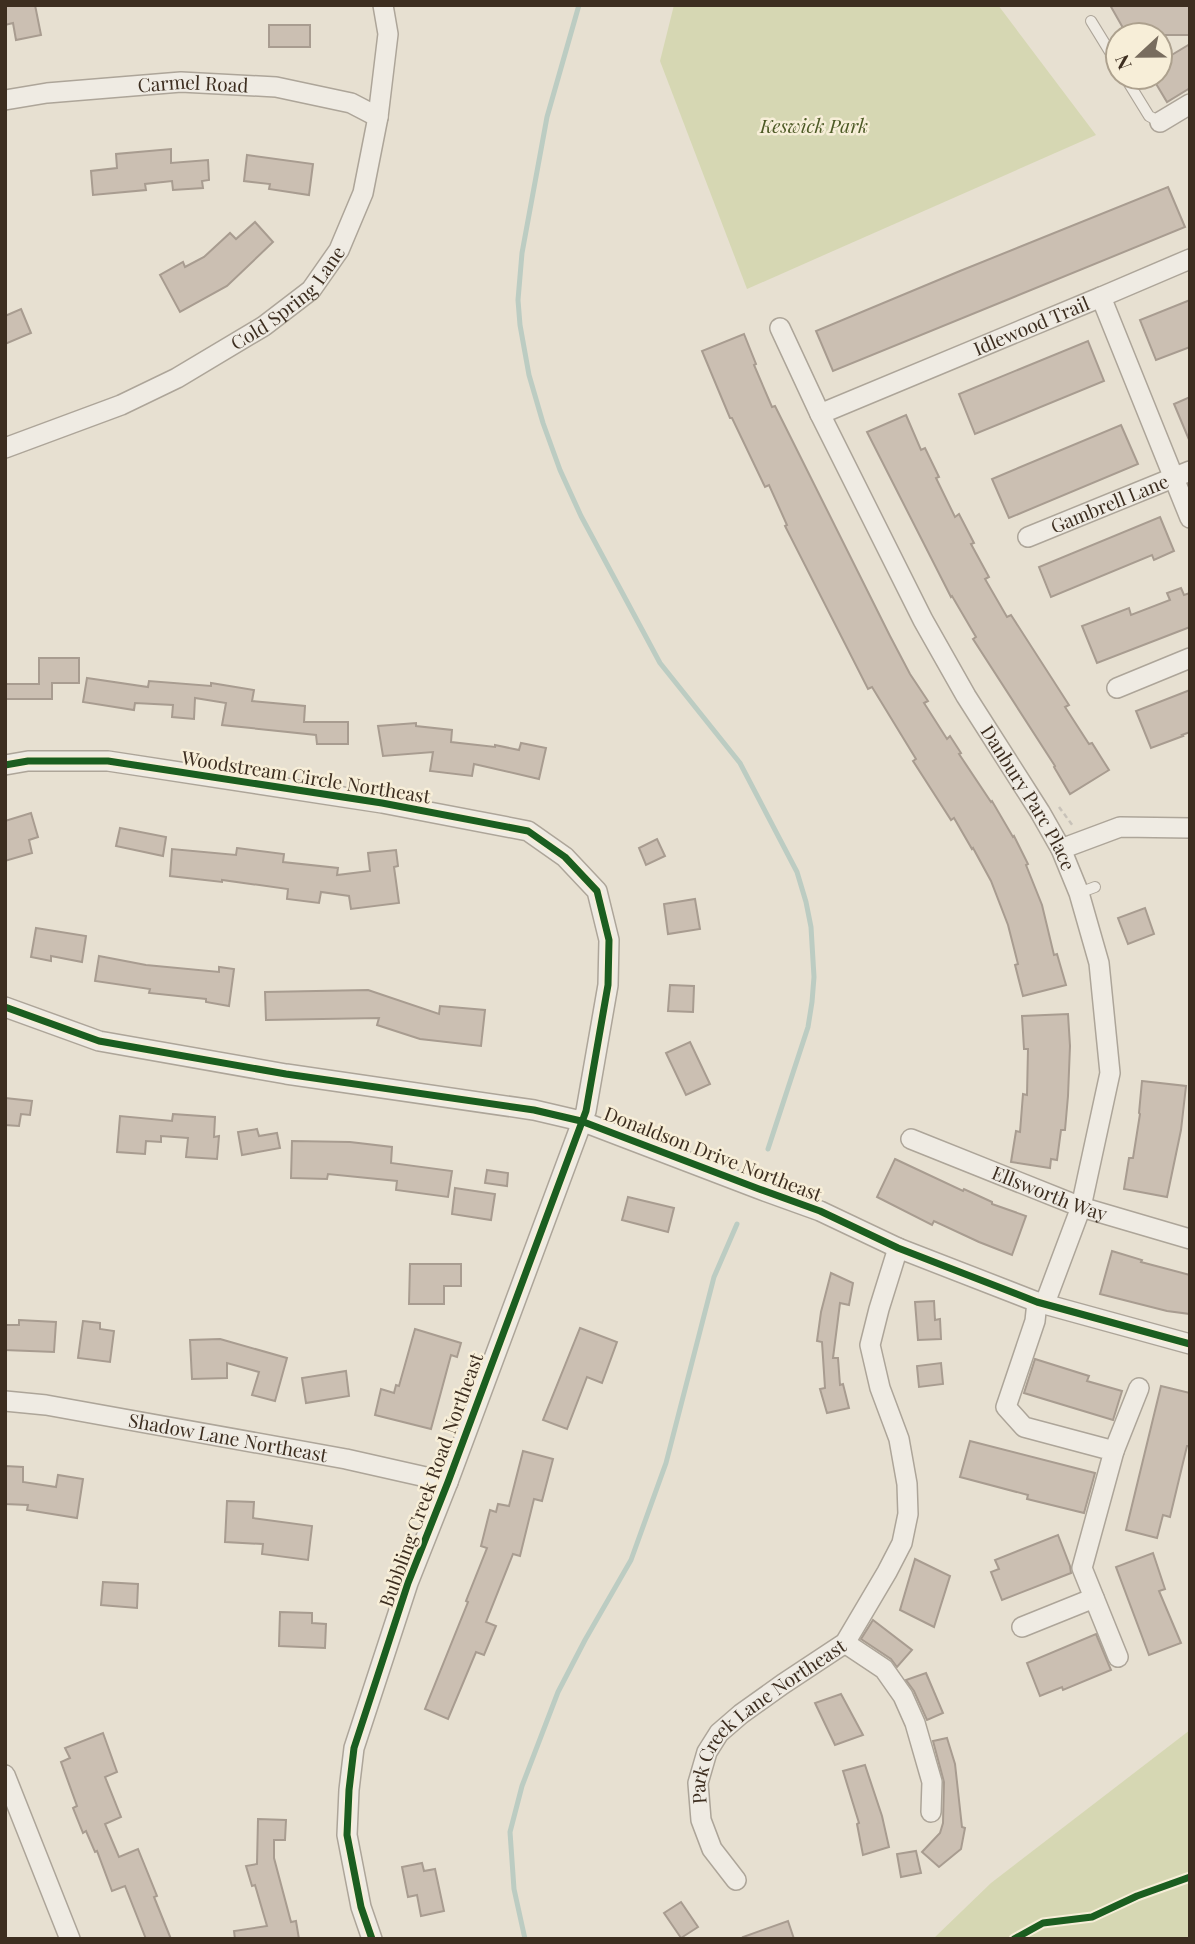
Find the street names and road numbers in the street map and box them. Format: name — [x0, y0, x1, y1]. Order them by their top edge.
street label: Carmel Road — [137, 68, 249, 98]
street label: Cold Spring Lane — [225, 240, 350, 355]
street label: Idlewood Trail — [969, 289, 1093, 361]
street label: Gambrell Lane — [1046, 467, 1172, 539]
street label: Danbury Parc Place — [976, 719, 1082, 874]
street label: Woodstream Circle Northeast — [179, 743, 433, 809]
street label: Donaldson Drive Northeast — [601, 1099, 826, 1207]
street label: Ellsworth Way — [988, 1159, 1111, 1226]
street label: Bubbling Creek Road Northeast — [372, 1349, 488, 1610]
street label: Shadow Lane Northeast — [127, 1406, 330, 1467]
street label: Park Creek Lane Northeast — [684, 1632, 851, 1805]

